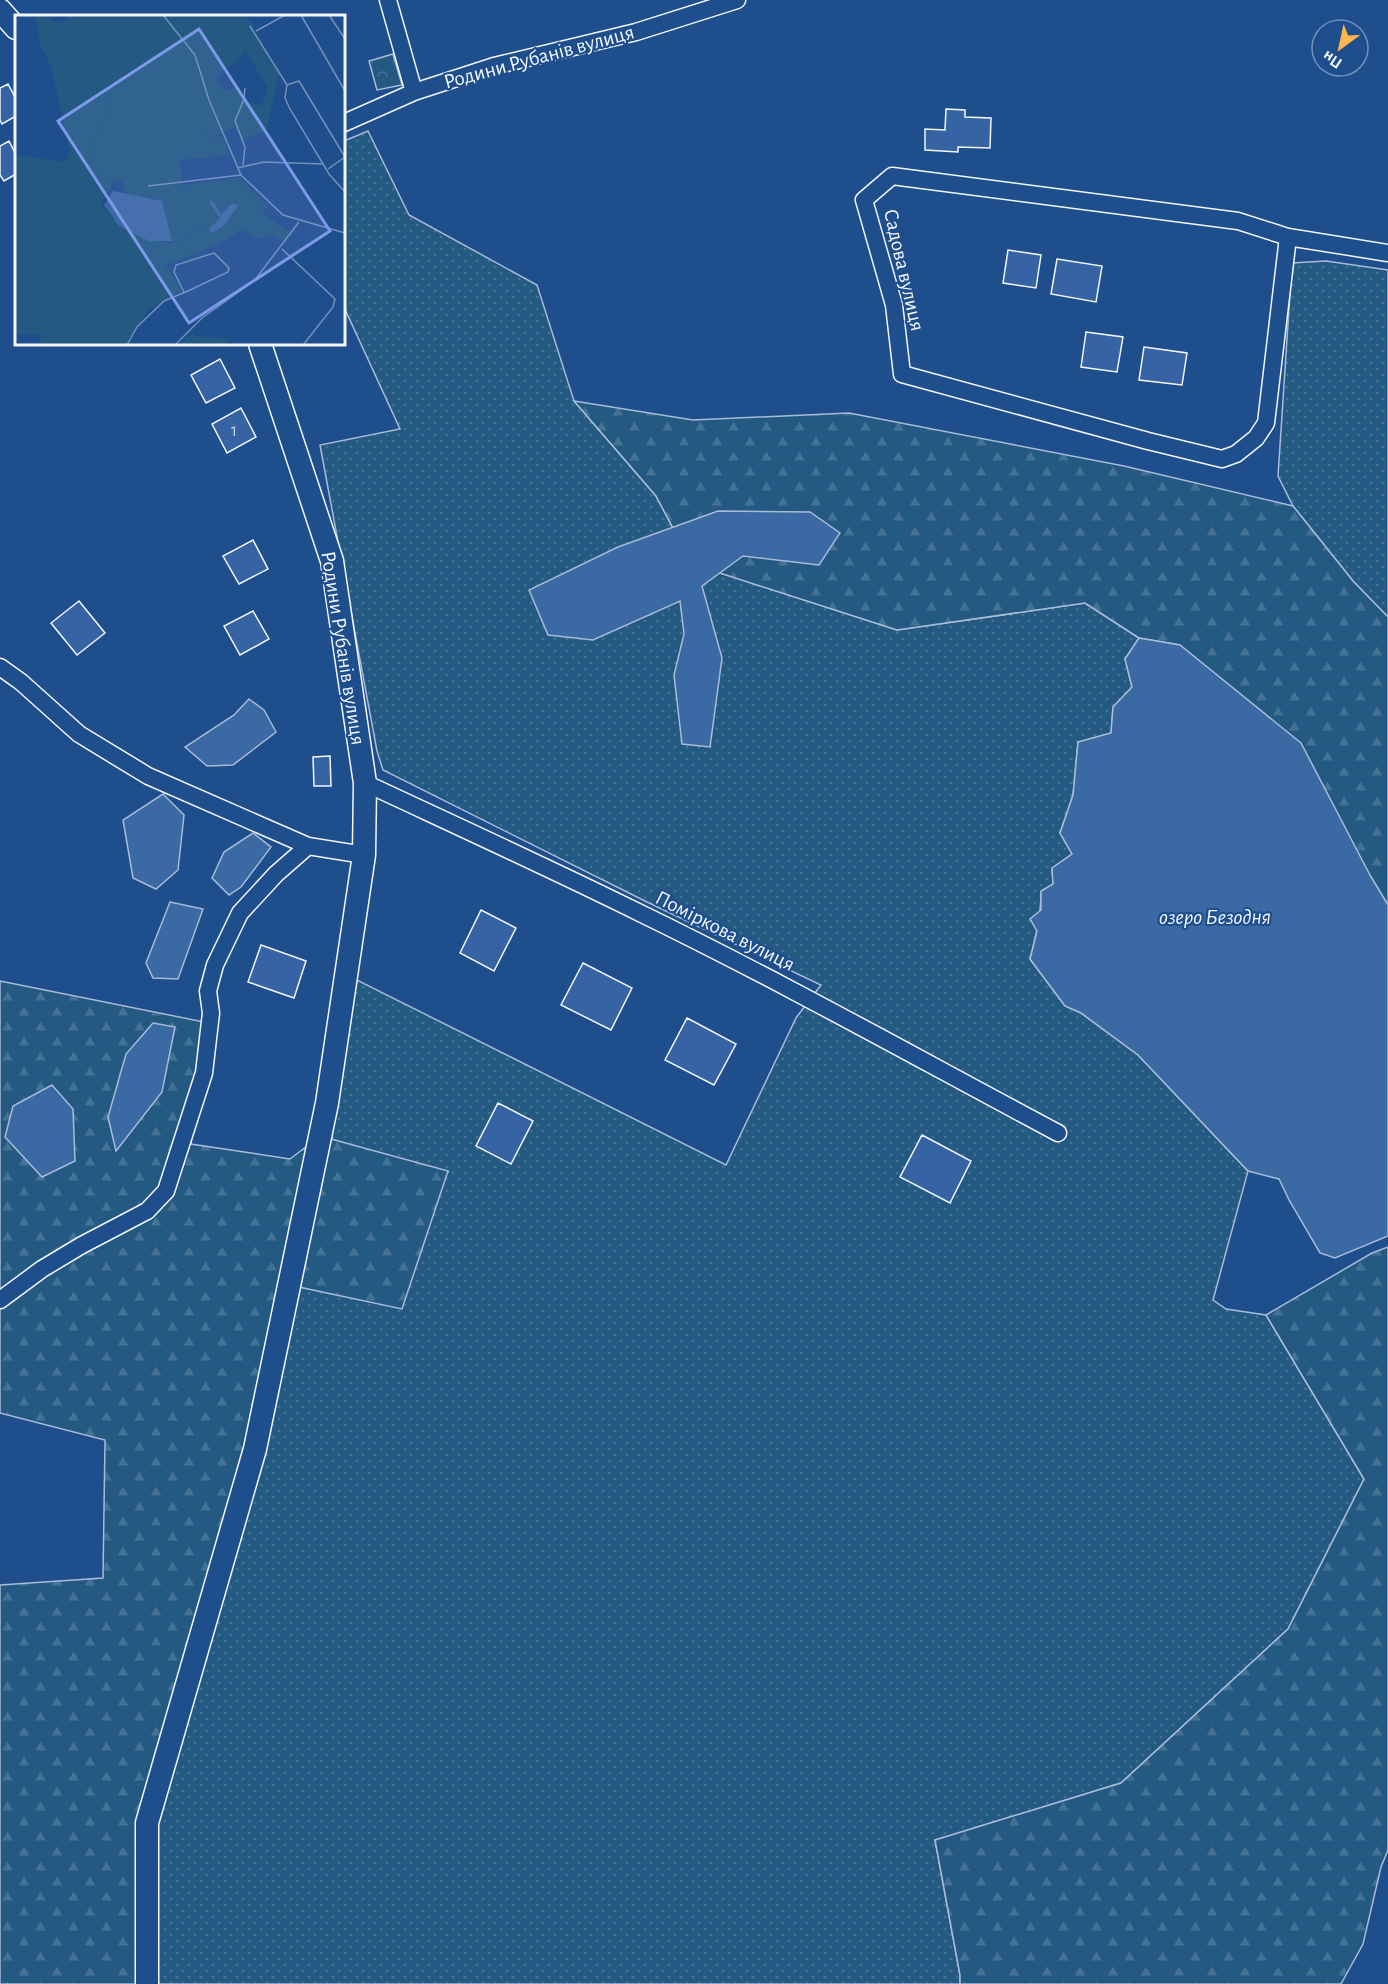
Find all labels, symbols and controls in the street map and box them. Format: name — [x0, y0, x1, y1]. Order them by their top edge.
inset map — [15, 15, 345, 345]
north arrow — [1310, 18, 1370, 78]
street label: Родини Рубанів вулиця — [442, 21, 636, 93]
text: Пн — [1320, 48, 1345, 72]
street label: Садова вулиця — [880, 207, 928, 333]
house number: 1 — [231, 422, 237, 440]
street label: Родини Рубанів вулиця — [317, 549, 369, 747]
street label: Поміркова вулиця — [652, 887, 798, 975]
water label: озеро Безодня — [1159, 906, 1271, 929]

